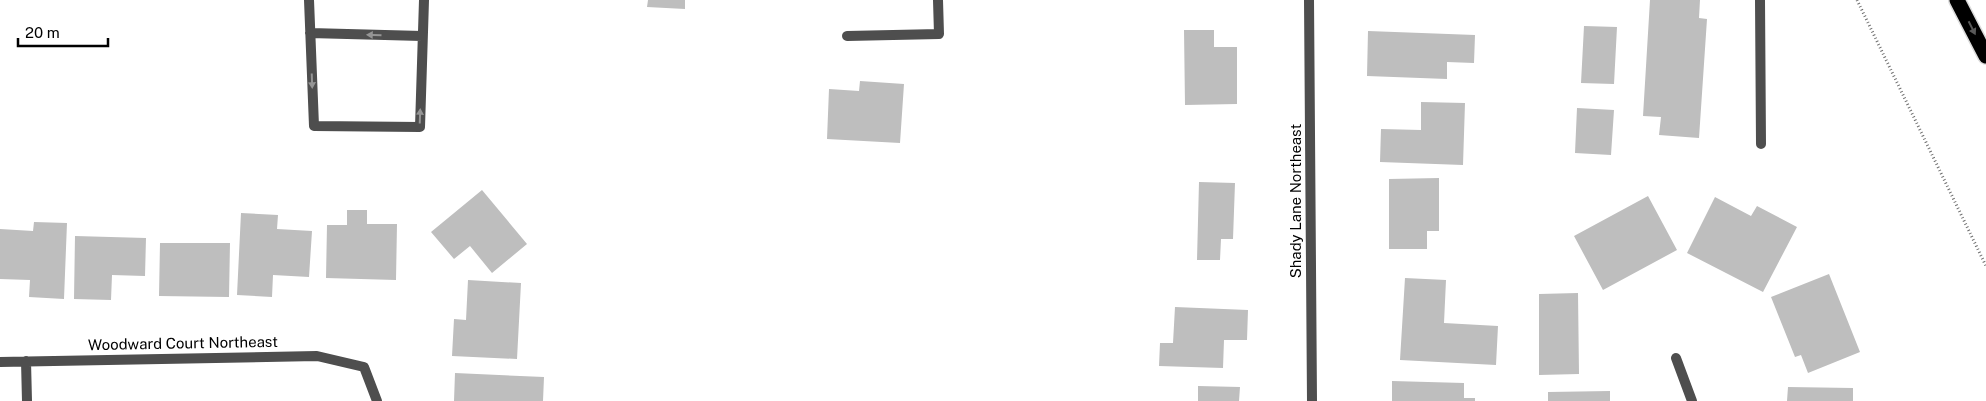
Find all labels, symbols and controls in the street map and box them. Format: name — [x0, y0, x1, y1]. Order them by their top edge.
scale bar — [18, 15, 108, 47]
one-way arrow — [1968, 21, 1976, 35]
text: 20 m — [25, 24, 60, 41]
one-way arrow — [366, 30, 382, 38]
one-way arrow — [308, 74, 316, 90]
one-way arrow — [417, 108, 425, 124]
street label: Shady Lane Northeast — [1287, 124, 1304, 278]
street label: Woodward Court Northeast — [88, 333, 278, 353]

